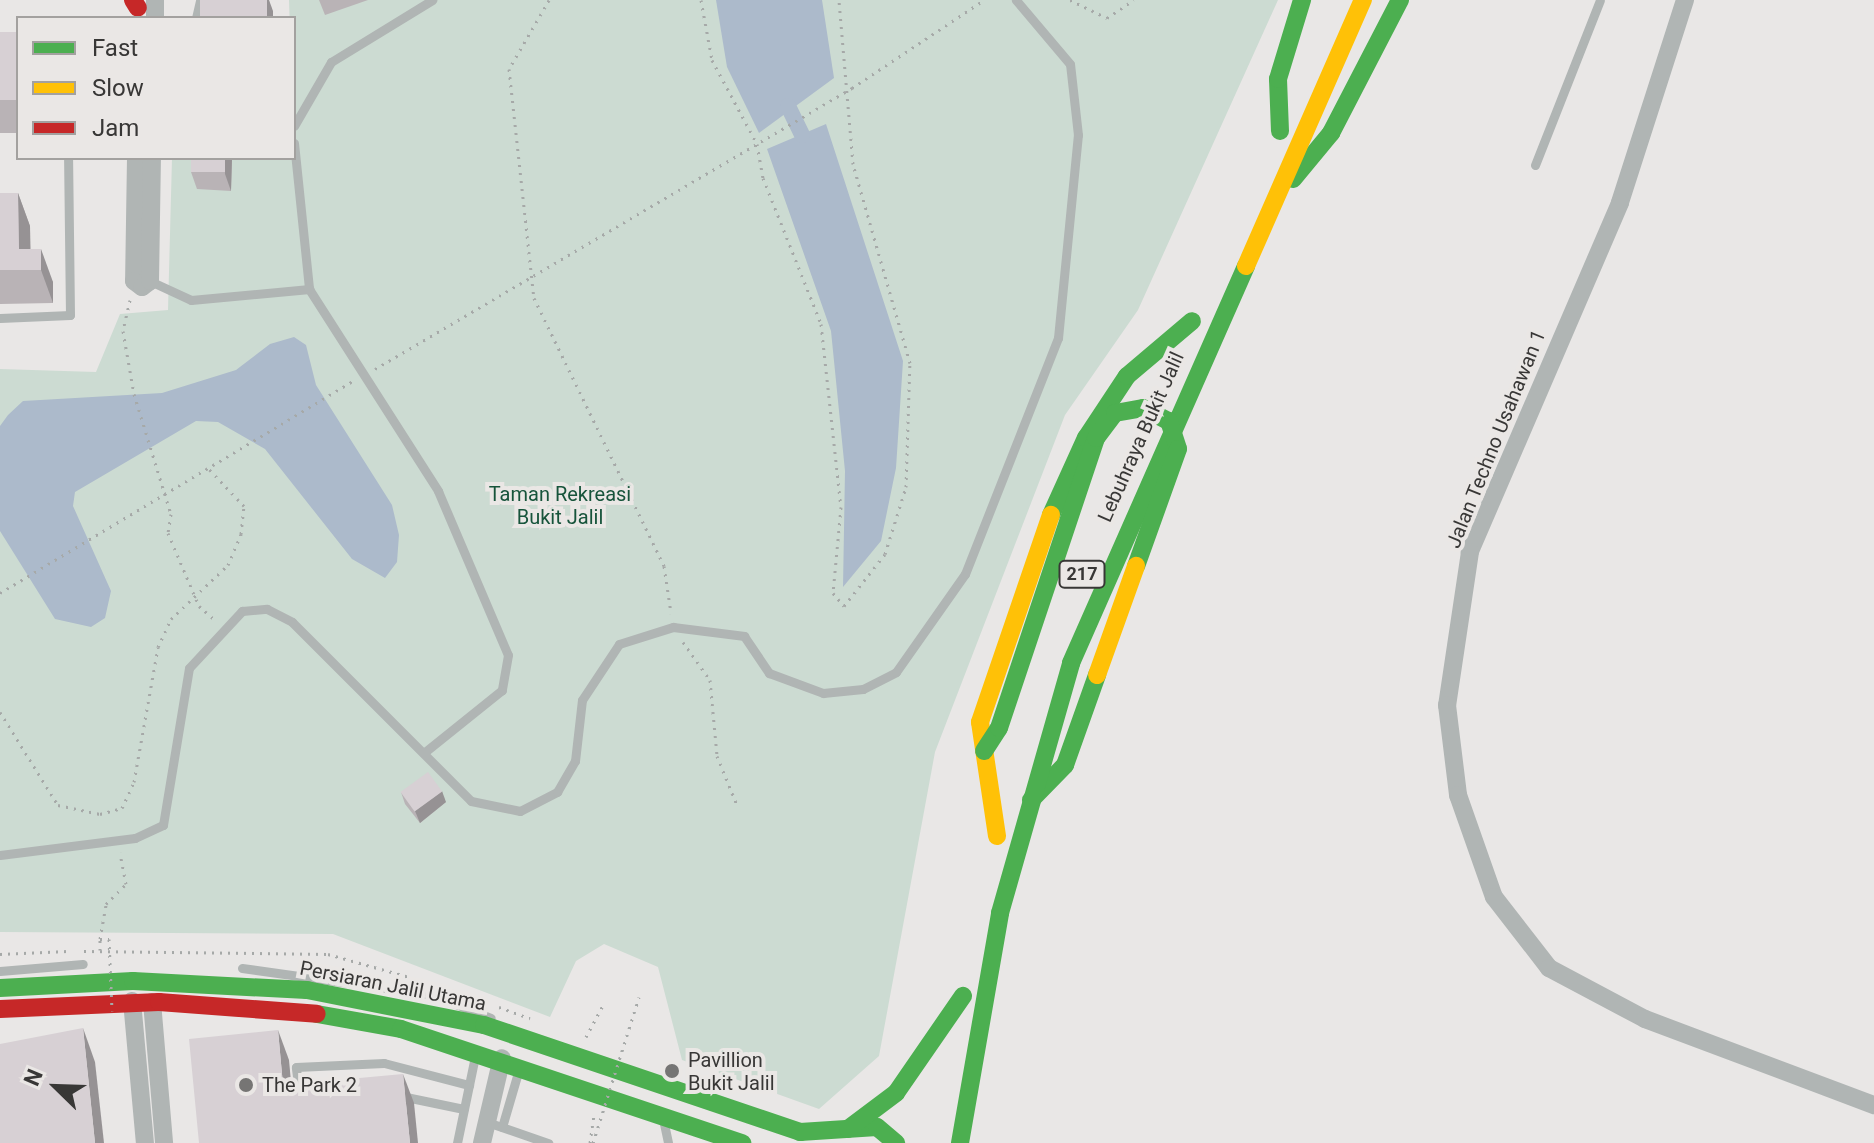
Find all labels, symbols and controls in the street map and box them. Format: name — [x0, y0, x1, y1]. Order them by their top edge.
legend — [16, 16, 296, 160]
text: Fast — [92, 34, 138, 62]
text: Slow — [92, 74, 144, 102]
text: Jam — [92, 114, 139, 142]
street label: Jalan Techno Usahawan 1 — [1441, 326, 1551, 552]
street label: Lebuhraya Bukit Jalil — [1093, 348, 1189, 526]
park label: Taman Rekreasi Bukit Jalil — [489, 482, 631, 529]
road number: 217 — [1058, 560, 1106, 588]
street label: Persiaran Jalil Utama — [298, 956, 488, 1016]
north arrow — [16, 1047, 96, 1127]
place label: Pavillion Bukit Jalil — [688, 1048, 774, 1095]
marker: Pavillion Bukit Jalil — [663, 1062, 681, 1080]
text: N — [19, 1065, 48, 1089]
place label: The Park 2 — [262, 1073, 357, 1097]
marker: The Park 2 — [237, 1076, 255, 1094]

